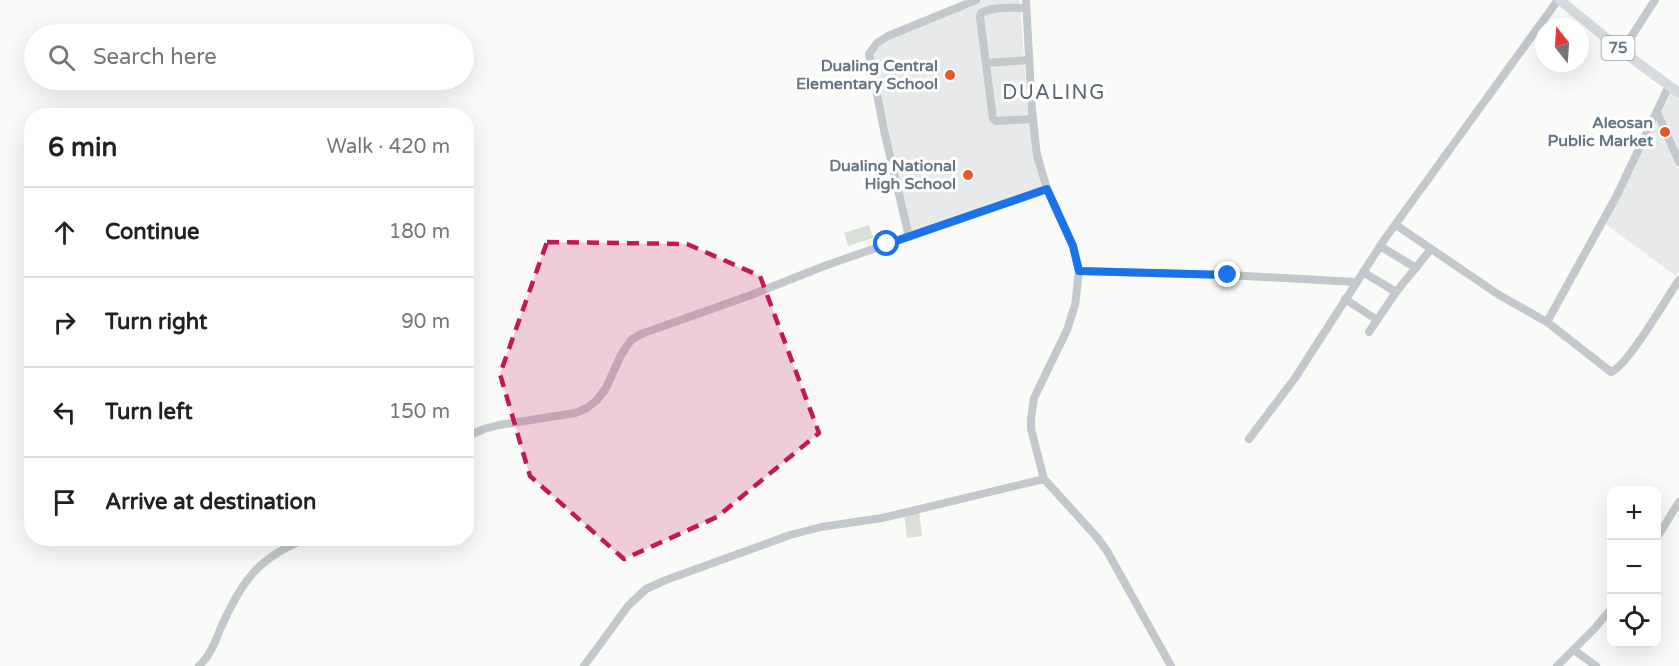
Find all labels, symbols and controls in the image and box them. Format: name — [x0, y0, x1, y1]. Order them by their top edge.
north arrow — [1535, 18, 1589, 72]
search box — [24, 24, 474, 90]
road number: 75 — [1602, 36, 1634, 60]
icon: search — [45, 41, 78, 74]
text: Search here — [93, 44, 217, 70]
place label: Dualing Central Elementary School — [796, 56, 938, 94]
marker: Dualing Central Elementary School — [943, 68, 957, 82]
district label: DUALING — [1002, 81, 1106, 105]
place label: Aleosan Public Market — [1548, 113, 1654, 151]
marker: Aleosan Public Market — [1658, 125, 1672, 139]
text: 6 min — [48, 132, 117, 163]
text: Walk · 420 m — [327, 135, 450, 159]
place label: Dualing National High School — [829, 156, 956, 194]
marker: Dualing National High School — [961, 168, 975, 182]
icon: ahead — [48, 216, 81, 249]
text: Continue — [105, 219, 200, 245]
text: 180 m — [389, 220, 450, 244]
route start — [873, 230, 899, 256]
route end — [1214, 261, 1240, 287]
icon: right — [48, 306, 81, 339]
text: Turn right — [105, 309, 207, 335]
text: 90 m — [401, 310, 450, 334]
icon: left — [48, 396, 81, 429]
text: Turn left — [105, 399, 193, 425]
text: 150 m — [389, 400, 450, 424]
icon: arrive — [48, 486, 81, 519]
map controls — [1607, 486, 1661, 648]
button: + — [1607, 486, 1661, 540]
text: Arrive at destination — [105, 489, 316, 515]
button: − — [1607, 540, 1661, 594]
button: locate — [1607, 594, 1661, 648]

